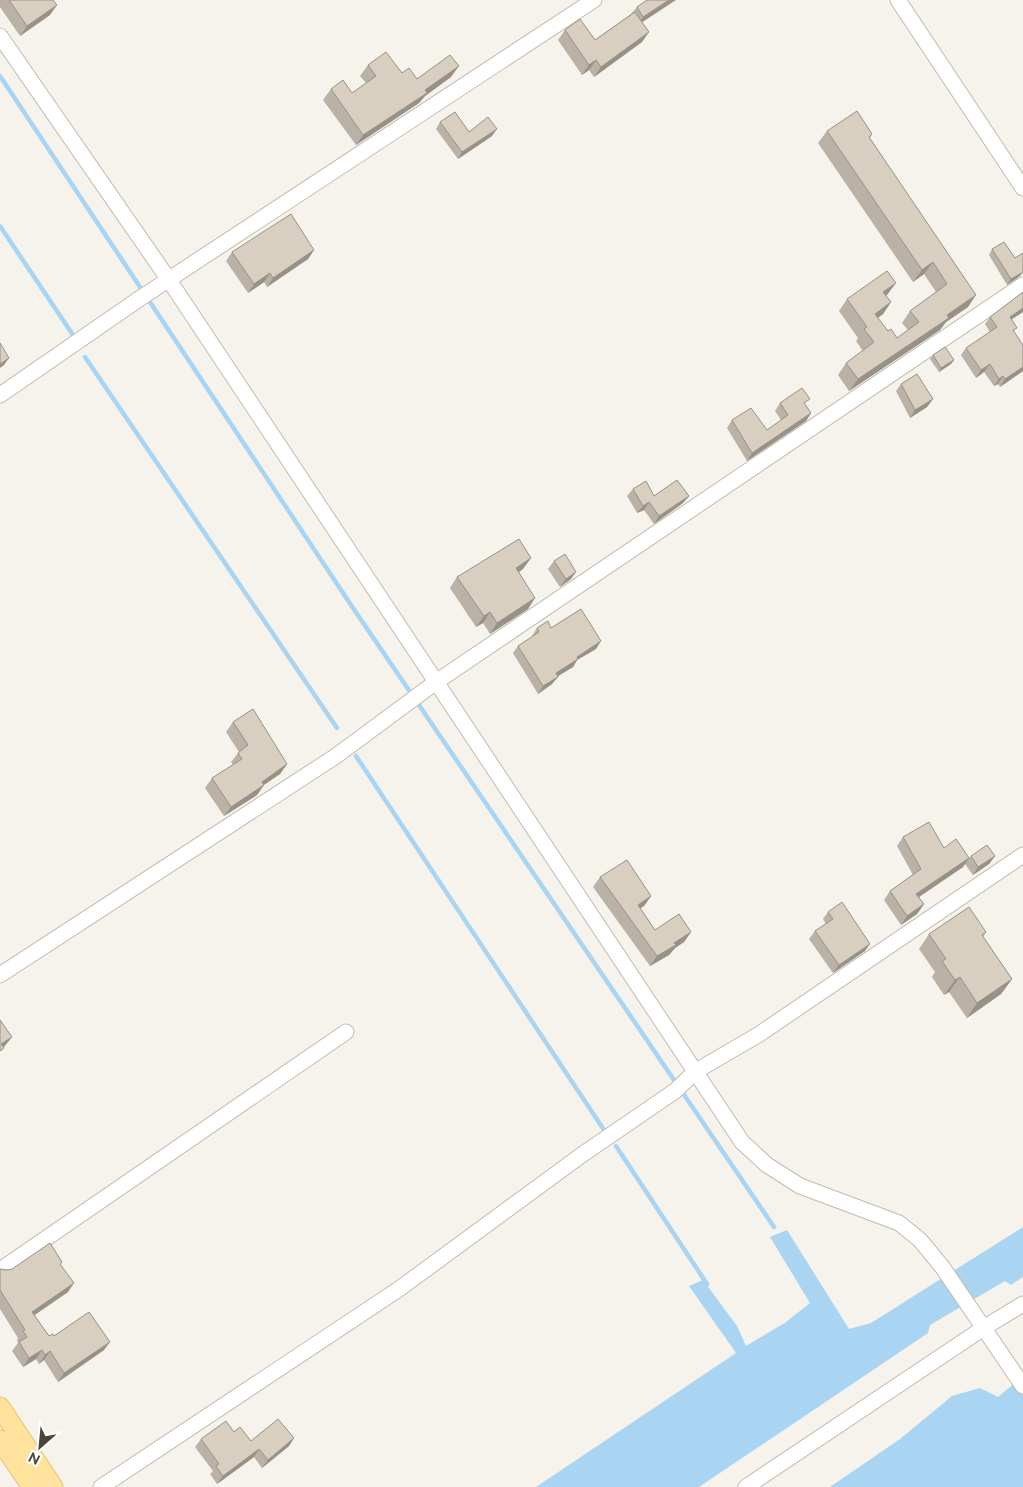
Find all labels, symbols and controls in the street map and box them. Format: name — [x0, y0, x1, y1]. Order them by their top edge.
north arrow — [15, 1422, 65, 1472]
text: N — [26, 1449, 42, 1468]

